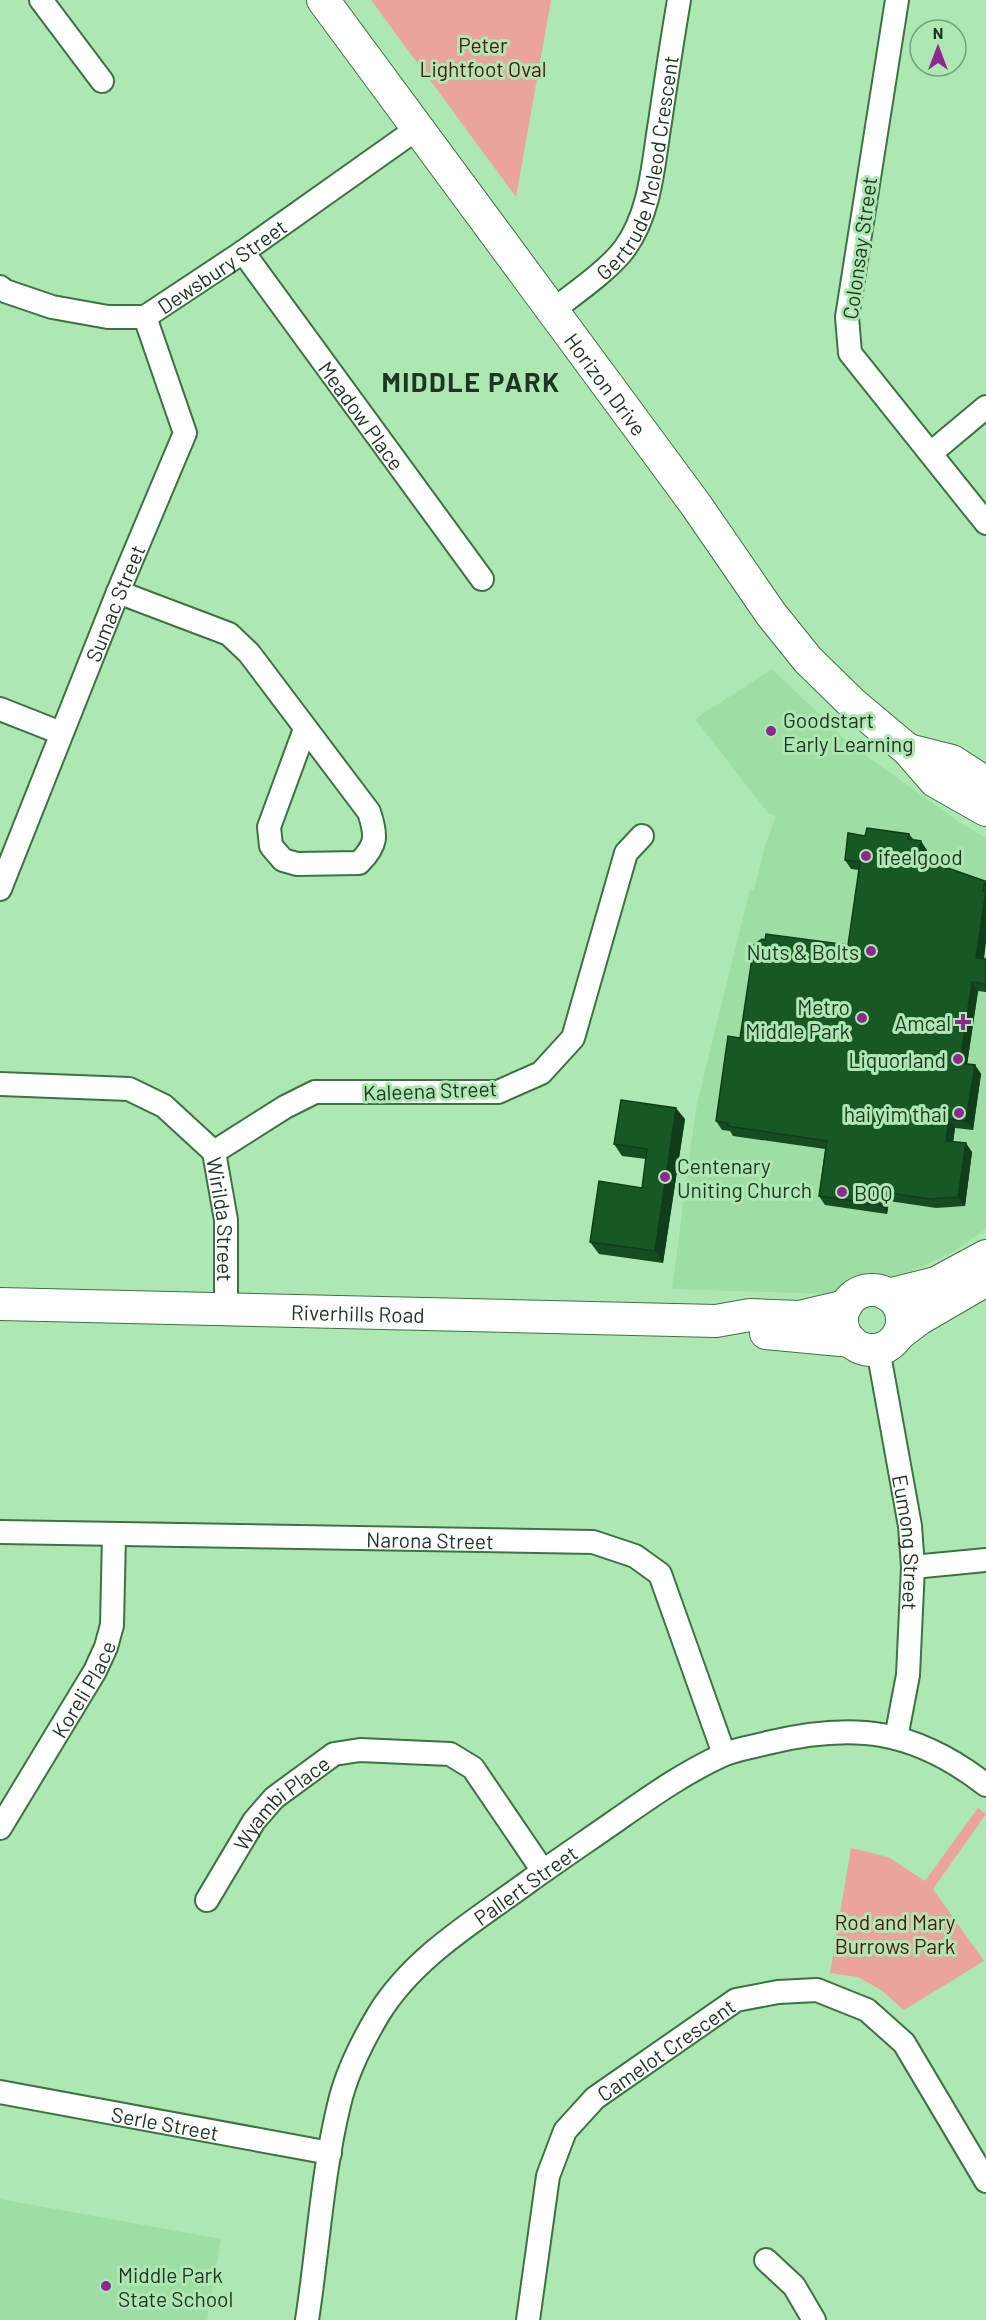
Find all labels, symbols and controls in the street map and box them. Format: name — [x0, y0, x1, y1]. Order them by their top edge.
north arrow — [908, 18, 968, 78]
text: N — [933, 23, 943, 42]
park label: Peter Lightfoot Oval — [420, 32, 546, 81]
street label: Gertrude Mcleod Crescent — [590, 54, 682, 284]
street label: Colonsay Street — [837, 175, 881, 321]
street label: Dewsbury Street — [152, 213, 291, 318]
street label: Horizon Drive — [560, 327, 653, 440]
street label: Meadow Place — [314, 356, 410, 474]
district label: MIDDLE PARK — [381, 365, 561, 397]
street label: Sumac Street — [79, 541, 149, 665]
place label: Goodstart Early Learning — [783, 707, 913, 756]
marker: Goodstart Early Learning — [764, 724, 778, 738]
place label: ifeelgood — [878, 844, 963, 869]
marker: ifeelgood — [859, 849, 873, 863]
place label: Nuts & Bolts — [746, 939, 859, 964]
marker: Nuts & Bolts — [864, 944, 878, 958]
place label: Metro Middle Park — [745, 994, 850, 1043]
place label: Amcal — [895, 1010, 951, 1035]
marker: Metro Middle Park — [855, 1011, 869, 1025]
marker: Amcal — [956, 1015, 970, 1029]
place label: Liquorland — [849, 1047, 946, 1072]
marker: Liquorland — [951, 1052, 965, 1066]
street label: Kaleena Street — [362, 1075, 498, 1105]
place label: hai yim thai — [844, 1101, 947, 1126]
marker: hai yim thai — [952, 1106, 966, 1120]
place label: Centenary Uniting Church — [677, 1153, 812, 1202]
street label: Wirilda Street — [203, 1155, 239, 1282]
marker: Centenary Uniting Church — [658, 1170, 672, 1184]
place label: BOQ — [854, 1180, 892, 1205]
marker: BOQ — [835, 1185, 849, 1199]
street label: Riverhills Road — [291, 1298, 425, 1327]
street label: Eumong Street — [888, 1472, 926, 1611]
street label: Narona Street — [366, 1526, 494, 1553]
street label: Koreli Place — [45, 1638, 120, 1742]
street label: Wyambi Place — [227, 1749, 334, 1854]
street label: Pallert Street — [468, 1839, 582, 1930]
park label: Rod and Mary Burrows Park — [834, 1909, 956, 1958]
street label: Camelot Crescent — [592, 1992, 739, 2106]
street label: Serle Street — [109, 2100, 221, 2145]
place label: Middle Park State School — [118, 2262, 233, 2311]
marker: Middle Park State School — [99, 2279, 113, 2293]

